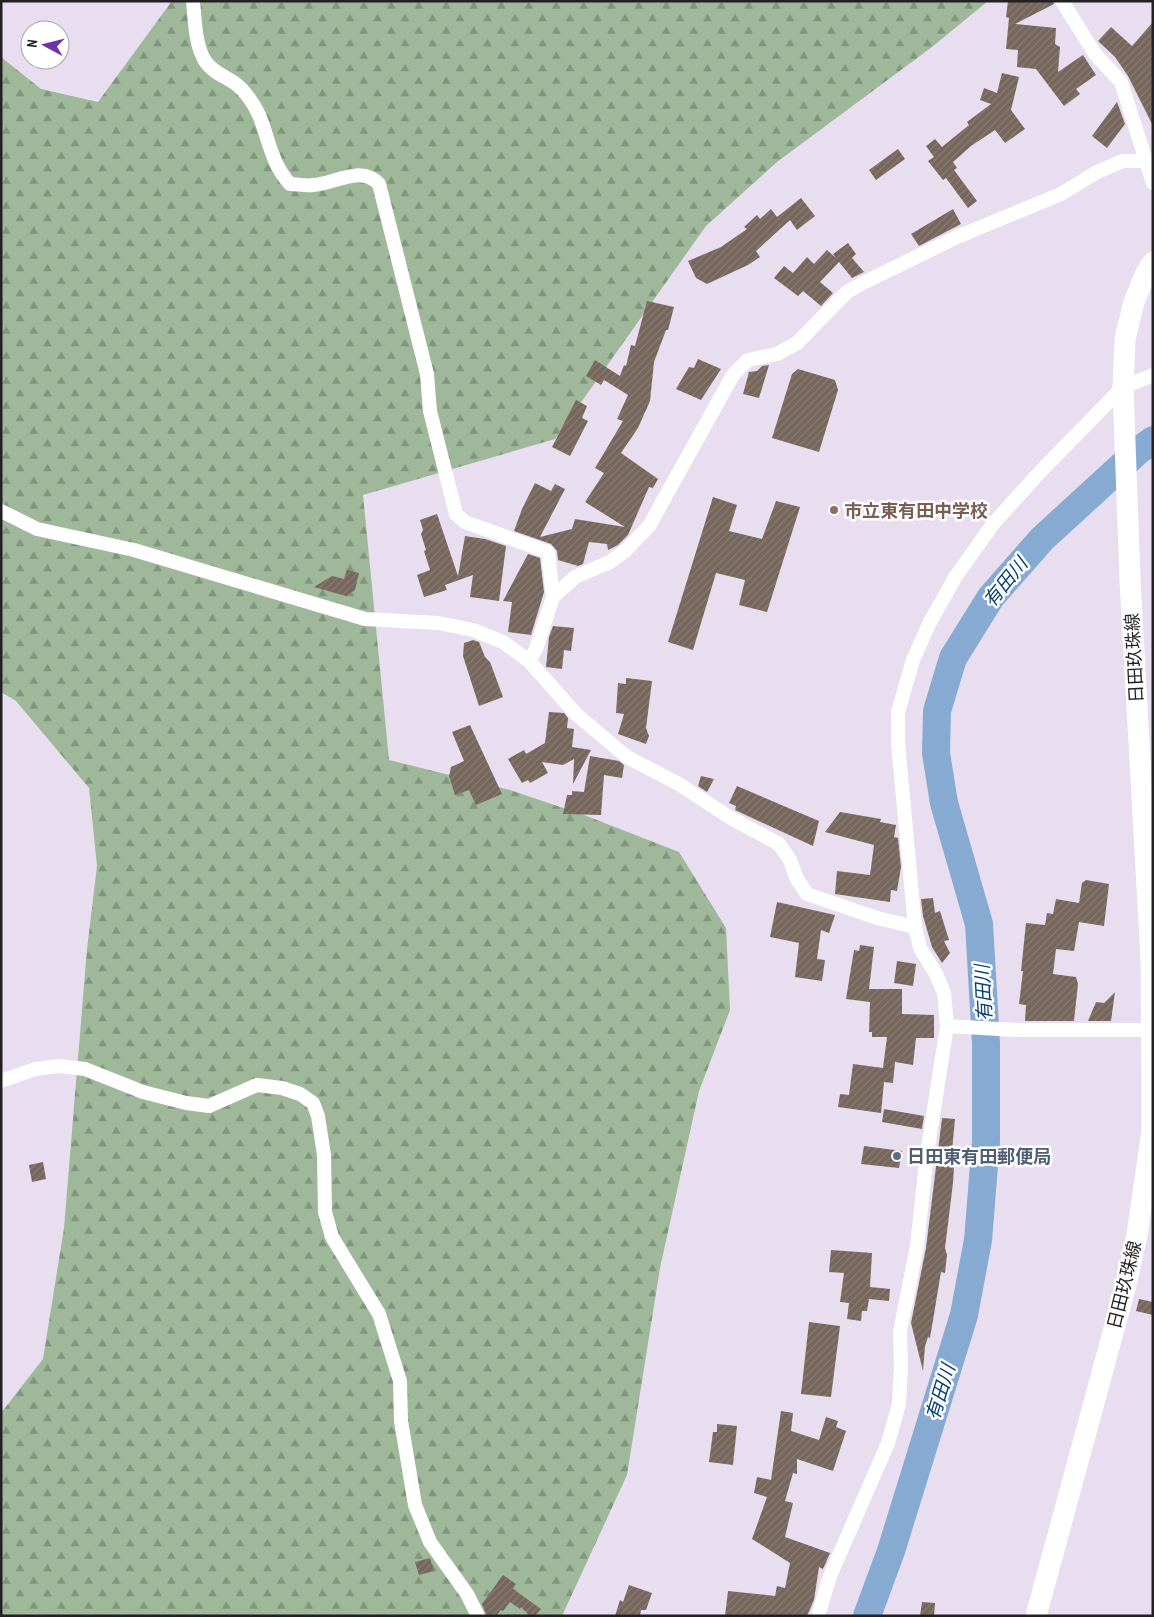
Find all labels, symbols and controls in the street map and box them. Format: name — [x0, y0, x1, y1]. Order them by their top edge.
north arrow — [20, 20, 70, 70]
text: N — [23, 39, 41, 48]
place label: 市立東有田中学校 — [844, 499, 988, 522]
marker: 市立東有田中学校 — [828, 504, 840, 516]
water label: 有田川 — [978, 551, 1034, 612]
street label: 日田玖珠線 — [1120, 612, 1148, 704]
water label: 有田川 — [969, 962, 996, 1022]
place label: 日田東有田郵便局 — [907, 1145, 1051, 1168]
marker: 日田東有田郵便局 — [891, 1150, 903, 1162]
street label: 日田玖珠線 — [1102, 1239, 1146, 1331]
water label: 有田川 — [920, 1359, 960, 1423]

